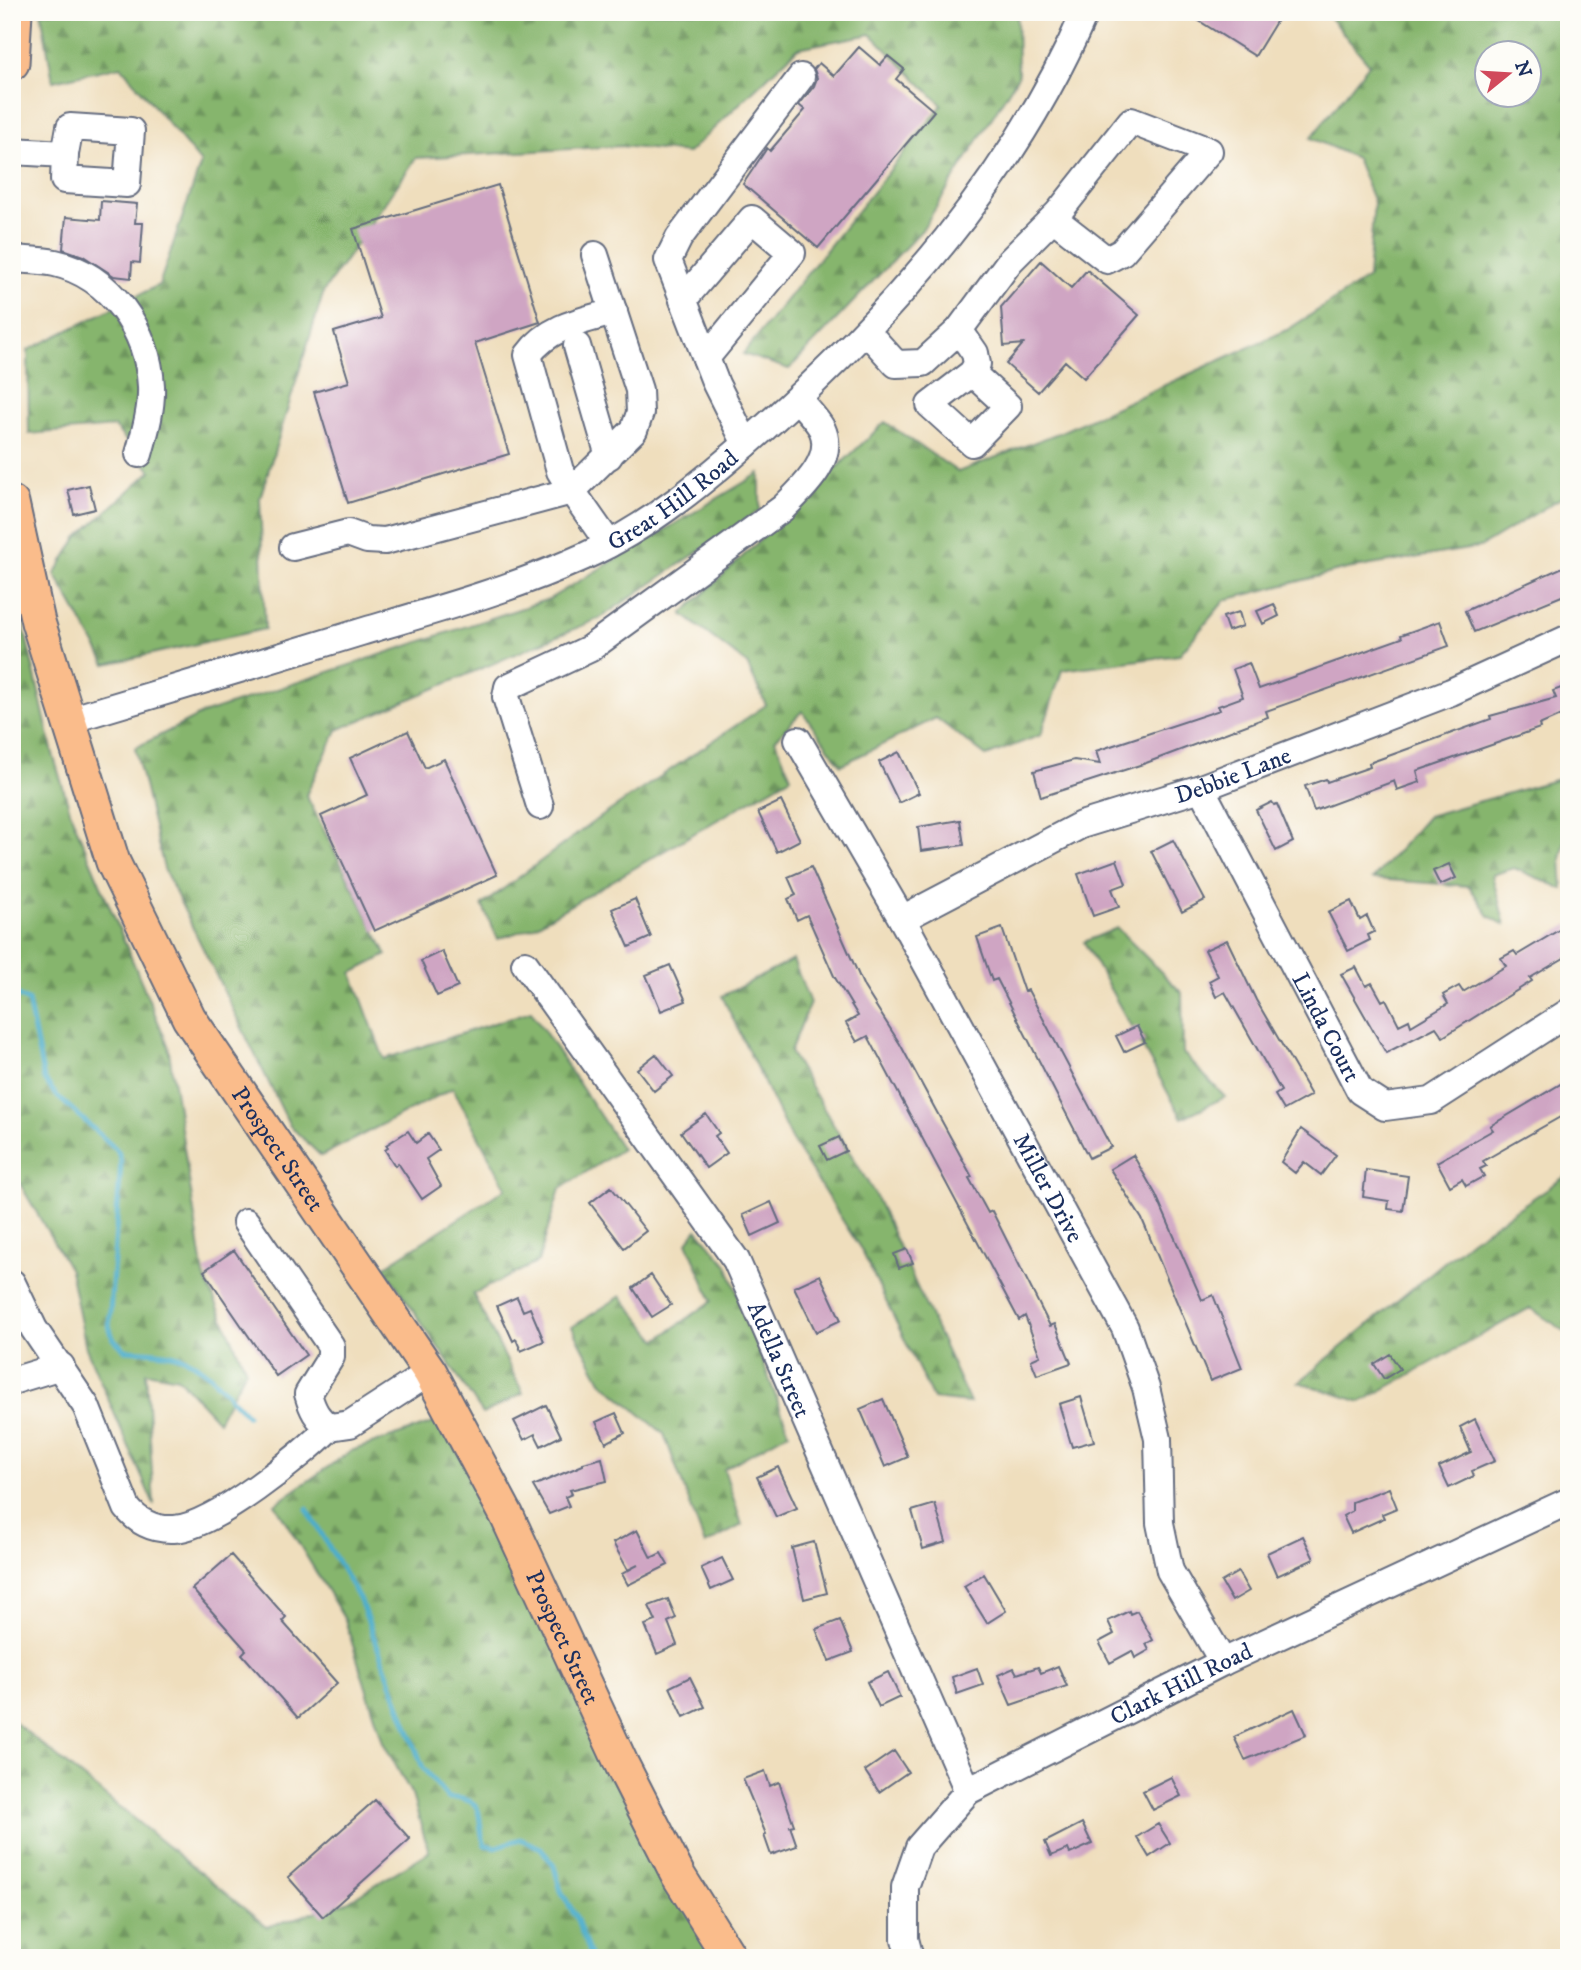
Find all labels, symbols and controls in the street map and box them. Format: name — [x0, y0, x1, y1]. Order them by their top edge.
north arrow — [1472, 38, 1542, 108]
text: N — [1509, 58, 1536, 81]
street label: Great Hill Road — [603, 444, 745, 558]
street label: Debbie Lane — [1172, 741, 1295, 811]
street label: Linda Court — [1285, 968, 1367, 1088]
street label: Prospect Street — [224, 1081, 330, 1218]
street label: Miller Drive — [1006, 1128, 1090, 1248]
street label: Adella Street — [740, 1297, 817, 1423]
street label: Prospect Street — [518, 1566, 606, 1710]
street label: Clark Hill Road — [1105, 1637, 1257, 1733]

